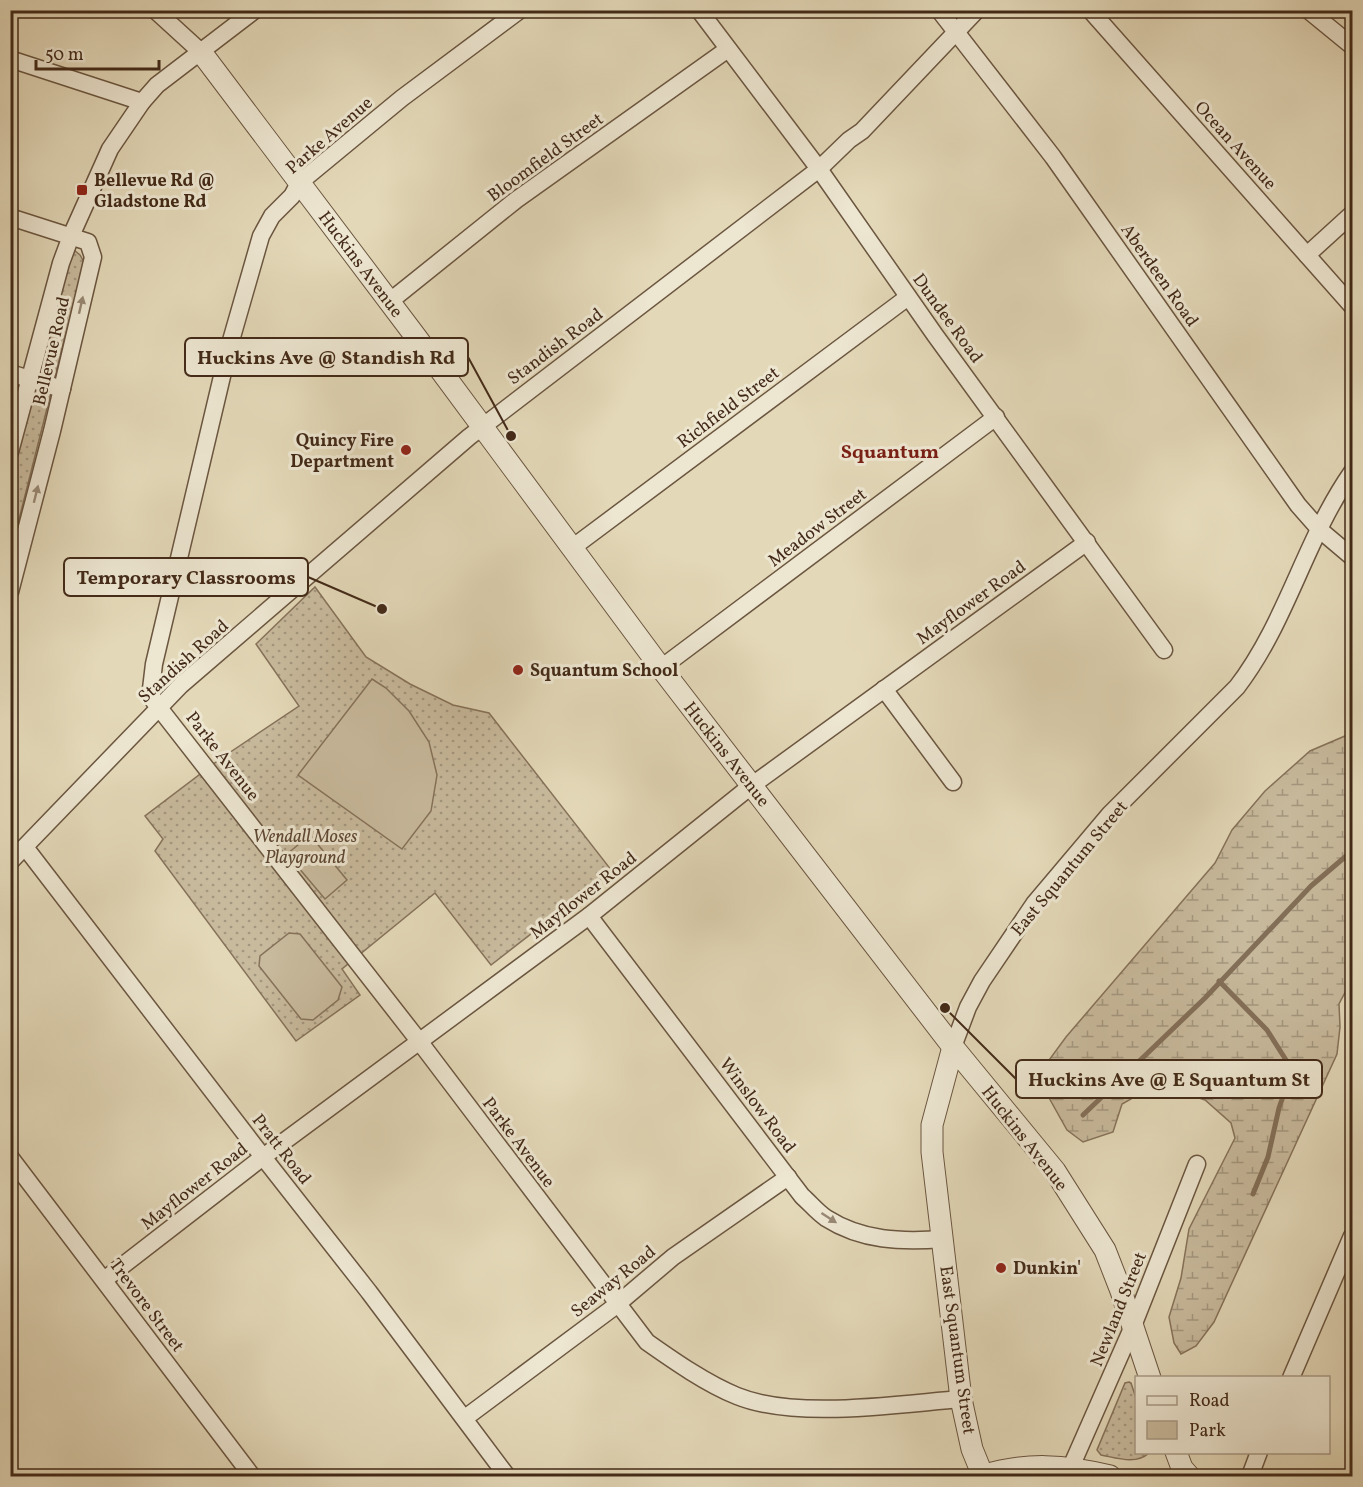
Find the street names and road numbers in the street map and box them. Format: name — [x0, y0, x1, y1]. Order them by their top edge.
street label: Parke Avenue — [281, 91, 379, 181]
street label: Ocean Avenue — [1188, 96, 1282, 196]
street label: Bloomfield Street — [483, 108, 609, 209]
street label: Huckins Avenue — [311, 206, 408, 323]
street label: Aberdeen Road — [1114, 219, 1204, 333]
street label: Dundee Road — [906, 269, 988, 369]
street label: Bellevue Road — [28, 294, 77, 408]
street label: Standish Road — [503, 303, 609, 392]
street label: Richfield Street — [673, 361, 785, 455]
street label: Meadow Street — [763, 483, 872, 574]
street label: Mayflower Road — [912, 555, 1032, 651]
street label: Standish Road — [133, 615, 235, 710]
street label: Huckins Avenue — [677, 697, 775, 813]
street label: Parke Avenue — [179, 707, 265, 807]
street label: East Squantum Street — [1006, 796, 1134, 942]
street label: Mayflower Road — [525, 846, 643, 946]
street label: Winslow Road — [713, 1053, 801, 1159]
street label: Huckins Avenue — [975, 1081, 1073, 1197]
street label: Parke Avenue — [475, 1092, 560, 1193]
street label: Pratt Road — [245, 1109, 316, 1190]
street label: Mayflower Road — [136, 1137, 254, 1237]
street label: Seaway Road — [566, 1240, 662, 1324]
street label: Newland Street — [1085, 1248, 1154, 1371]
street label: Trevore Street — [102, 1254, 189, 1358]
street label: East Squantum Street — [932, 1264, 981, 1436]

